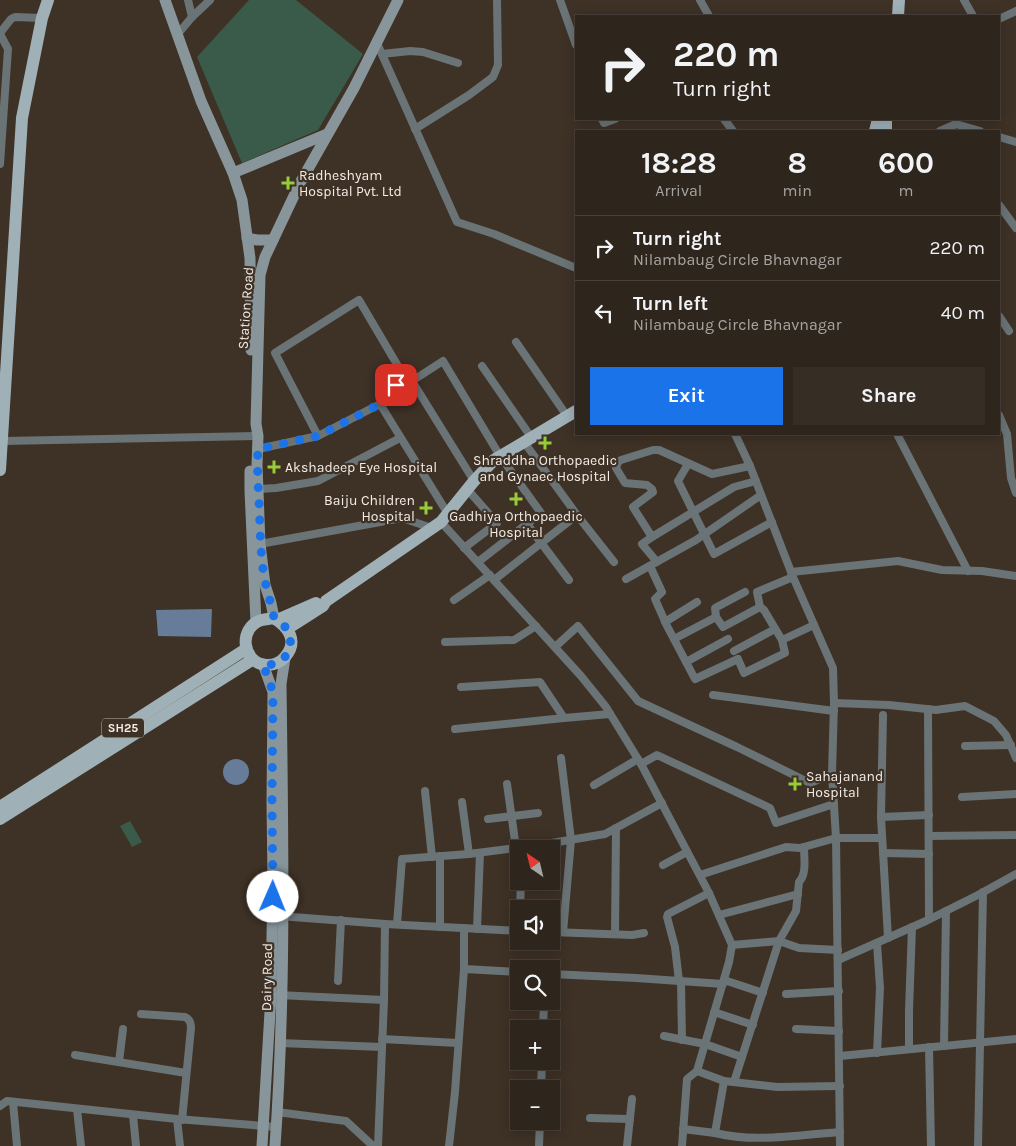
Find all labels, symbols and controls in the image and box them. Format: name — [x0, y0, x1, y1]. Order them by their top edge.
text: 220 m — [673, 34, 780, 75]
icon: right — [590, 35, 655, 100]
text: Turn right — [673, 76, 771, 102]
text: 18:28 — [641, 145, 717, 181]
text: 8 — [788, 145, 807, 181]
text: 600 — [878, 145, 934, 181]
place label: Radheshyam Hospital Pvt. Ltd — [299, 167, 402, 200]
marker: Radheshyam Hospital Pvt. Ltd — [281, 176, 295, 190]
text: Arrival — [655, 181, 702, 200]
text: min — [783, 181, 812, 200]
text: m — [899, 181, 913, 200]
text: Turn right — [633, 228, 722, 250]
icon: right — [590, 234, 618, 262]
text: 220 m — [929, 237, 985, 259]
text: Nilambaug Circle Bhavnagar — [633, 250, 841, 269]
street label: Station Road — [235, 266, 257, 350]
text: Turn left — [633, 293, 708, 315]
icon: left — [590, 299, 618, 327]
text: 40 m — [941, 302, 985, 324]
text: Nilambaug Circle Bhavnagar — [633, 315, 841, 334]
pin — [375, 364, 417, 406]
button: Exit — [590, 367, 783, 425]
button: Share — [793, 367, 985, 425]
icon: arrive — [382, 371, 410, 399]
marker: Shraddha Orthopaedic and Gynaec Hospital — [538, 436, 552, 450]
place label: Shraddha Orthopaedic and Gynaec Hospital — [473, 452, 617, 485]
place label: Akshadeep Eye Hospital — [285, 459, 437, 476]
marker: Akshadeep Eye Hospital — [267, 460, 281, 474]
place label: Baiju Children Hospital — [324, 492, 415, 525]
marker: Gadhiya Orthopaedic Hospital — [509, 492, 523, 506]
marker: Baiju Children Hospital — [419, 501, 433, 515]
place label: Gadhiya Orthopaedic Hospital — [449, 508, 583, 541]
road number: SH25 — [102, 718, 144, 738]
place label: Sahajanand Hospital — [806, 768, 883, 801]
marker: Sahajanand Hospital — [788, 777, 802, 791]
north arrow — [510, 840, 560, 890]
map controls — [510, 840, 560, 1130]
position arrow — [246, 870, 298, 922]
button: sound — [510, 900, 560, 950]
street label: Dairy Road — [258, 943, 276, 1011]
button: search — [510, 960, 560, 1010]
button: + — [510, 1020, 560, 1070]
button: − — [510, 1080, 560, 1130]

